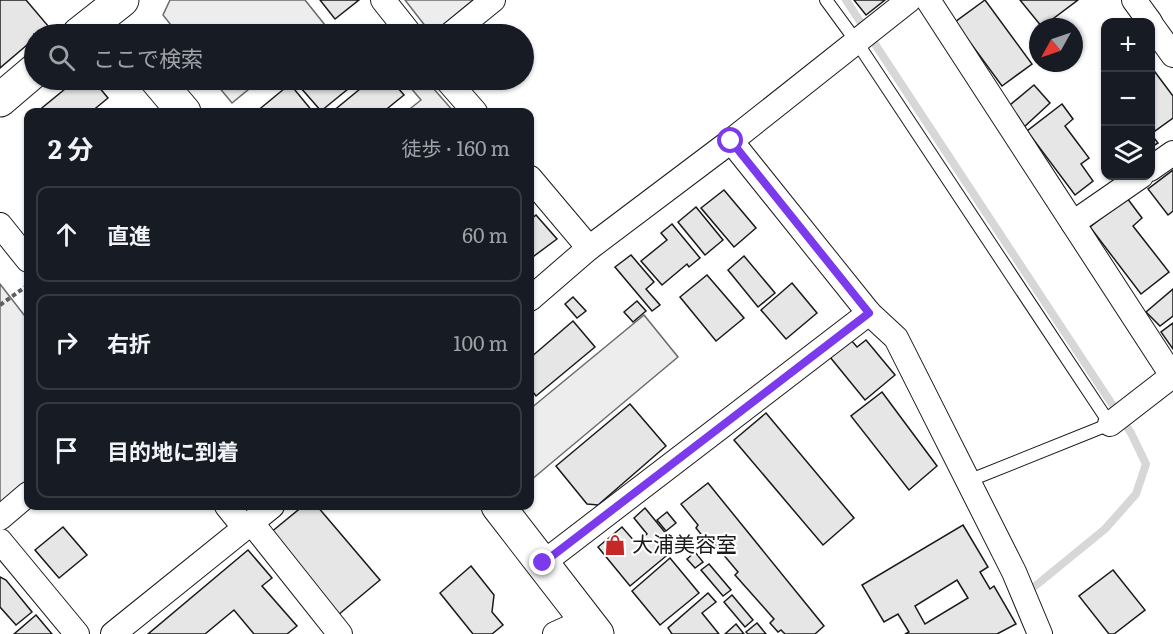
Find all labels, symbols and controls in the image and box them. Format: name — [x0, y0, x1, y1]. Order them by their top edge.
north arrow — [1029, 18, 1083, 72]
map controls — [1101, 18, 1155, 180]
button: + — [1101, 18, 1155, 72]
search box — [24, 24, 534, 90]
icon: search — [45, 41, 78, 74]
text: ここで検索 — [93, 41, 203, 74]
button: − — [1101, 72, 1155, 126]
button: layers — [1101, 126, 1155, 180]
route start — [717, 127, 743, 153]
text: 2 分 — [48, 128, 93, 167]
text: 徒歩 · 160 m — [402, 132, 510, 162]
icon: ahead — [50, 218, 83, 251]
text: 直進 — [107, 218, 151, 251]
text: 60 m — [462, 219, 508, 249]
icon: right — [50, 326, 83, 359]
text: 右折 — [107, 326, 151, 359]
text: 100 m — [453, 327, 508, 357]
icon: arrive — [50, 434, 83, 467]
text: 目的地に到着 — [107, 434, 239, 467]
place label: 大浦美容室 — [632, 527, 737, 558]
shop icon: 大浦美容室 — [603, 533, 627, 557]
route end — [529, 549, 555, 575]

